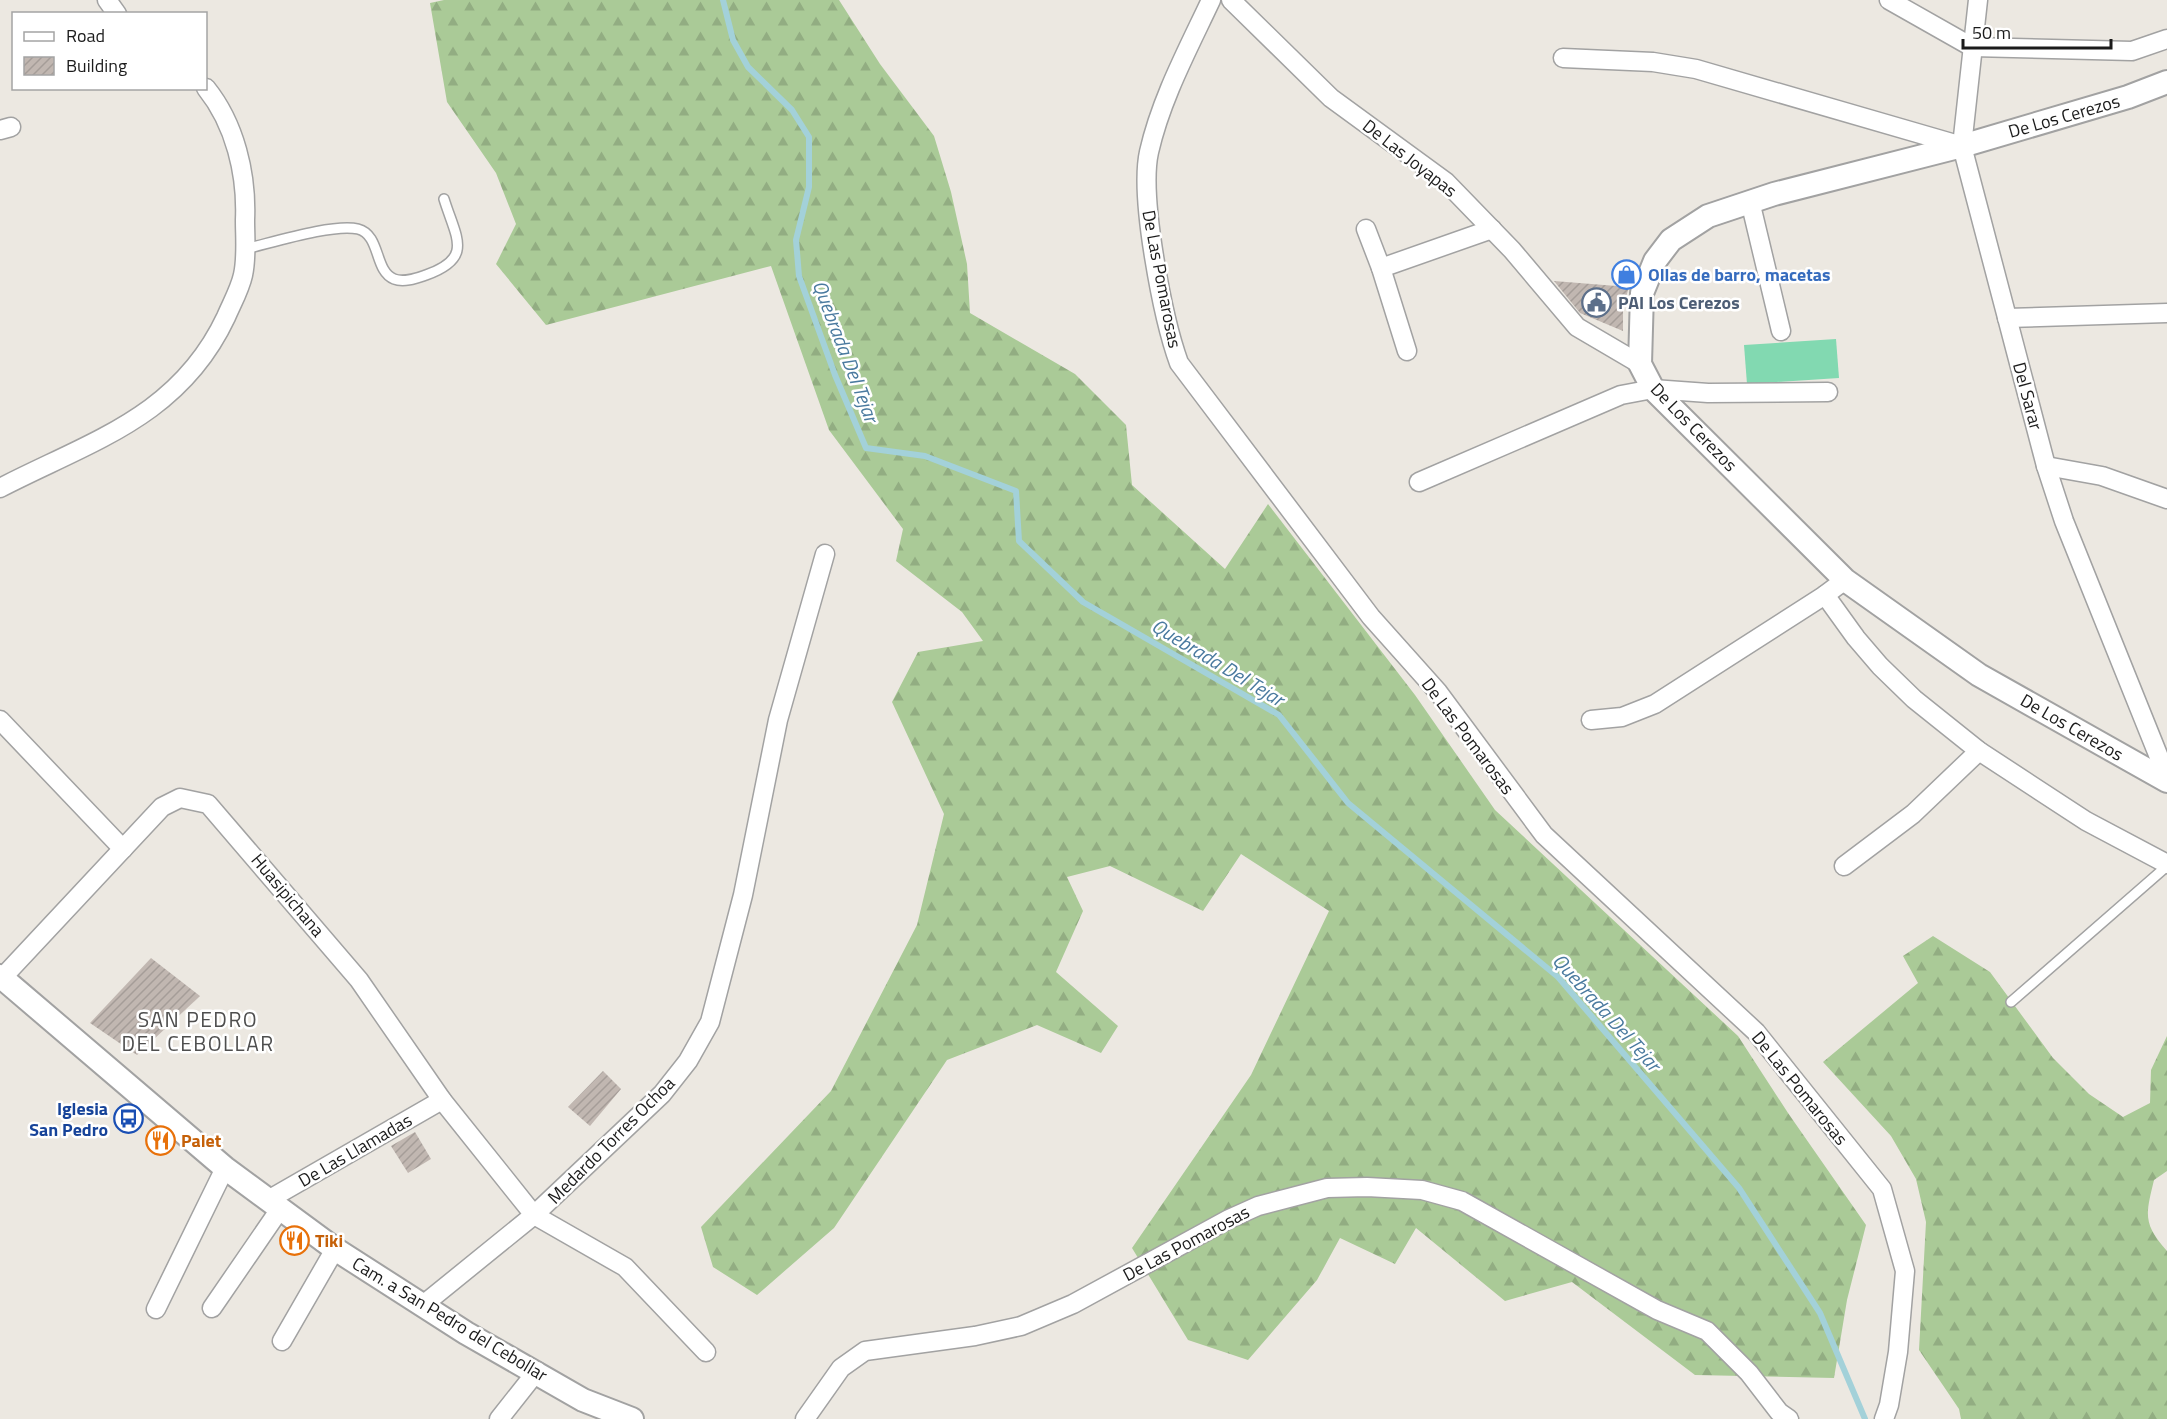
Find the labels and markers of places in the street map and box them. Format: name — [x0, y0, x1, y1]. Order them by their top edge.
shop icon: Ollas de barro, macetas — [1611, 258, 1643, 290]
place label: Ollas de barro, macetas — [1648, 261, 1830, 288]
public building icon: PAI Los Cerezos — [1581, 286, 1613, 318]
place label: PAI Los Cerezos — [1618, 289, 1740, 316]
place label: Iglesia San Pedro — [29, 1095, 108, 1143]
bus stop icon: Iglesia San Pedro — [113, 1102, 145, 1134]
restaurant icon: Palet — [144, 1124, 176, 1156]
place label: Palet — [181, 1127, 222, 1154]
restaurant icon: Tiki — [278, 1224, 310, 1256]
place label: Tiki — [315, 1227, 343, 1254]

